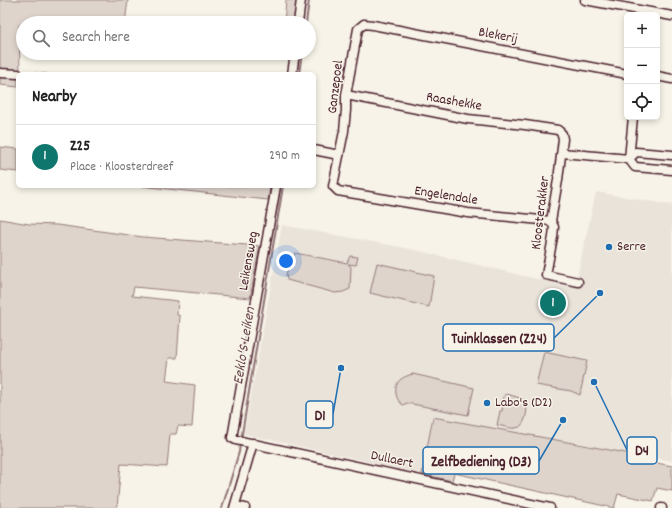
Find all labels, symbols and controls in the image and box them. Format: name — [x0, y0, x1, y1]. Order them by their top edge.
map controls — [624, 12, 660, 120]
button: + — [624, 12, 660, 48]
search box — [16, 16, 316, 60]
street label: Blekerij — [477, 22, 519, 50]
icon: search — [30, 27, 52, 49]
text: Search here — [62, 27, 130, 49]
button: − — [624, 48, 660, 84]
street label: Ganzepoel — [323, 58, 349, 115]
button: locate — [624, 84, 660, 120]
text: Nearby — [32, 86, 76, 110]
street label: Raashekke — [425, 87, 483, 117]
text: Z25 — [70, 136, 90, 158]
text: 1 — [44, 147, 46, 166]
text: 290 m — [269, 147, 300, 166]
text: Place · Kloosterdreef — [70, 158, 173, 177]
street label: Kloosterakker — [527, 174, 556, 251]
street label: Engelendale — [413, 181, 479, 211]
street label: Leikensweg — [234, 230, 264, 292]
place label: Serre — [617, 237, 646, 257]
marker: Serre — [604, 242, 614, 252]
your location — [276, 251, 296, 271]
pin: 1 — [540, 288, 566, 318]
water label: Eeklo'S Leiken — [228, 305, 262, 386]
callout: Tuinklassen (Z24) — [443, 324, 554, 351]
text: Tuinklassen (Z24) — [451, 329, 547, 351]
place label: Labo's (D2) — [495, 393, 552, 413]
marker: Labo's (D2) — [482, 398, 492, 408]
callout: D1 — [306, 401, 333, 428]
text: D1 — [314, 406, 326, 428]
callout: D4 — [627, 437, 657, 464]
text: D4 — [635, 441, 649, 463]
street label: Dullaert — [369, 446, 415, 474]
callout: Zelfbediening (D3) — [423, 447, 539, 474]
text: Zelfbediening (D3) — [431, 452, 531, 474]

